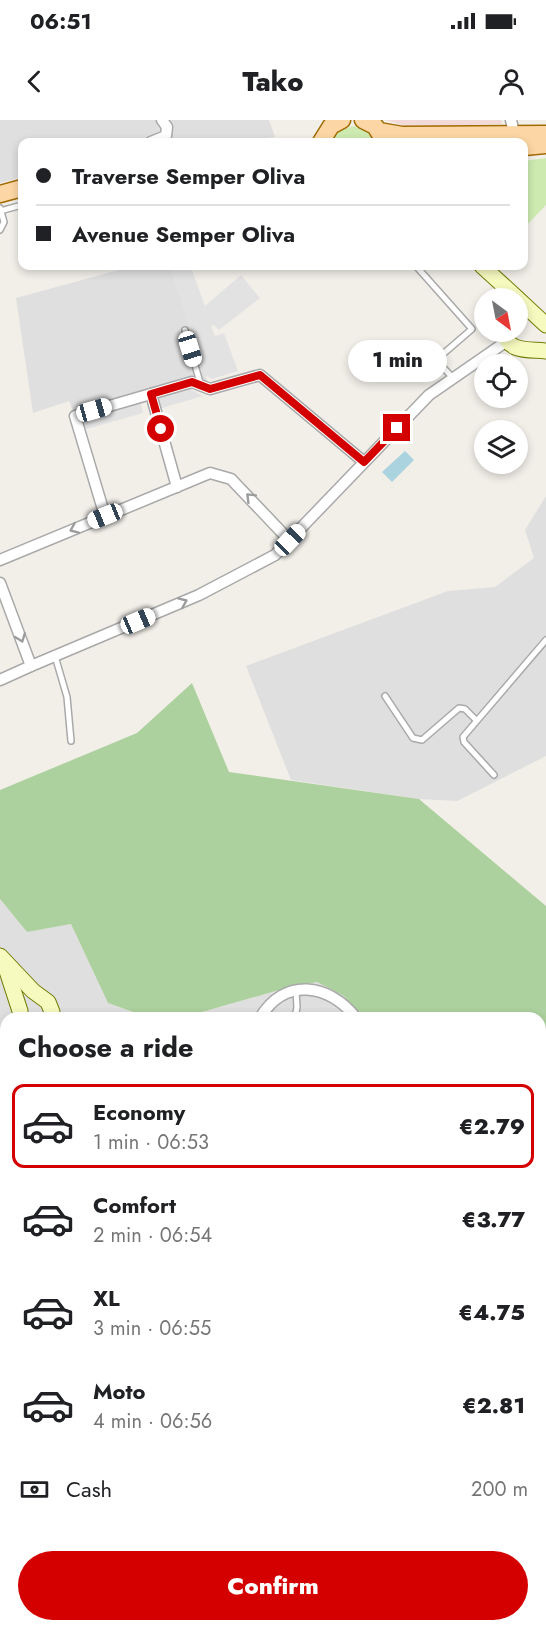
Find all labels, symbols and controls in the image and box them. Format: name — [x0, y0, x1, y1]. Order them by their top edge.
text: 06:51 — [30, 5, 92, 37]
text: Tako — [243, 62, 303, 101]
icon: back — [18, 65, 51, 98]
icon: person — [495, 65, 528, 98]
text: Traverse Semper Oliva — [72, 160, 305, 192]
text: Avenue Semper Oliva — [72, 218, 295, 250]
north arrow — [474, 288, 528, 342]
map controls — [474, 288, 528, 474]
car — [176, 329, 204, 369]
callout: 1 min — [348, 341, 446, 383]
text: 1 min — [372, 346, 423, 375]
button: locate — [474, 354, 528, 408]
car — [74, 396, 114, 424]
route end — [383, 414, 410, 441]
route start — [147, 415, 174, 442]
button: layers — [474, 420, 528, 474]
one-way arrow — [246, 493, 256, 504]
car — [85, 501, 125, 531]
car — [271, 521, 309, 559]
one-way arrow — [70, 522, 81, 534]
one-way arrow — [177, 597, 188, 609]
car — [118, 606, 158, 636]
one-way arrow — [13, 632, 26, 643]
text: Choose a ride — [18, 1028, 193, 1067]
text: Economy — [93, 1096, 185, 1128]
icon: car — [21, 1099, 75, 1153]
text: €2.79 — [459, 1110, 525, 1142]
text: 1 min · 06:53 — [93, 1128, 209, 1157]
text: Comfort — [93, 1189, 176, 1221]
icon: car — [21, 1192, 75, 1246]
text: €3.77 — [462, 1203, 525, 1235]
text: 2 min · 06:54 — [93, 1221, 212, 1250]
text: XL — [93, 1282, 120, 1314]
icon: car — [21, 1285, 75, 1339]
text: €4.75 — [458, 1296, 525, 1328]
text: 3 min · 06:55 — [93, 1314, 211, 1343]
text: Moto — [93, 1375, 146, 1407]
icon: car — [21, 1378, 75, 1432]
text: €2.81 — [462, 1389, 525, 1421]
text: 4 min · 06:56 — [93, 1407, 212, 1436]
icon: cash — [18, 1473, 51, 1506]
text: Cash — [66, 1473, 112, 1505]
text: 200 m — [471, 1475, 528, 1504]
button: Confirm — [18, 1551, 528, 1620]

